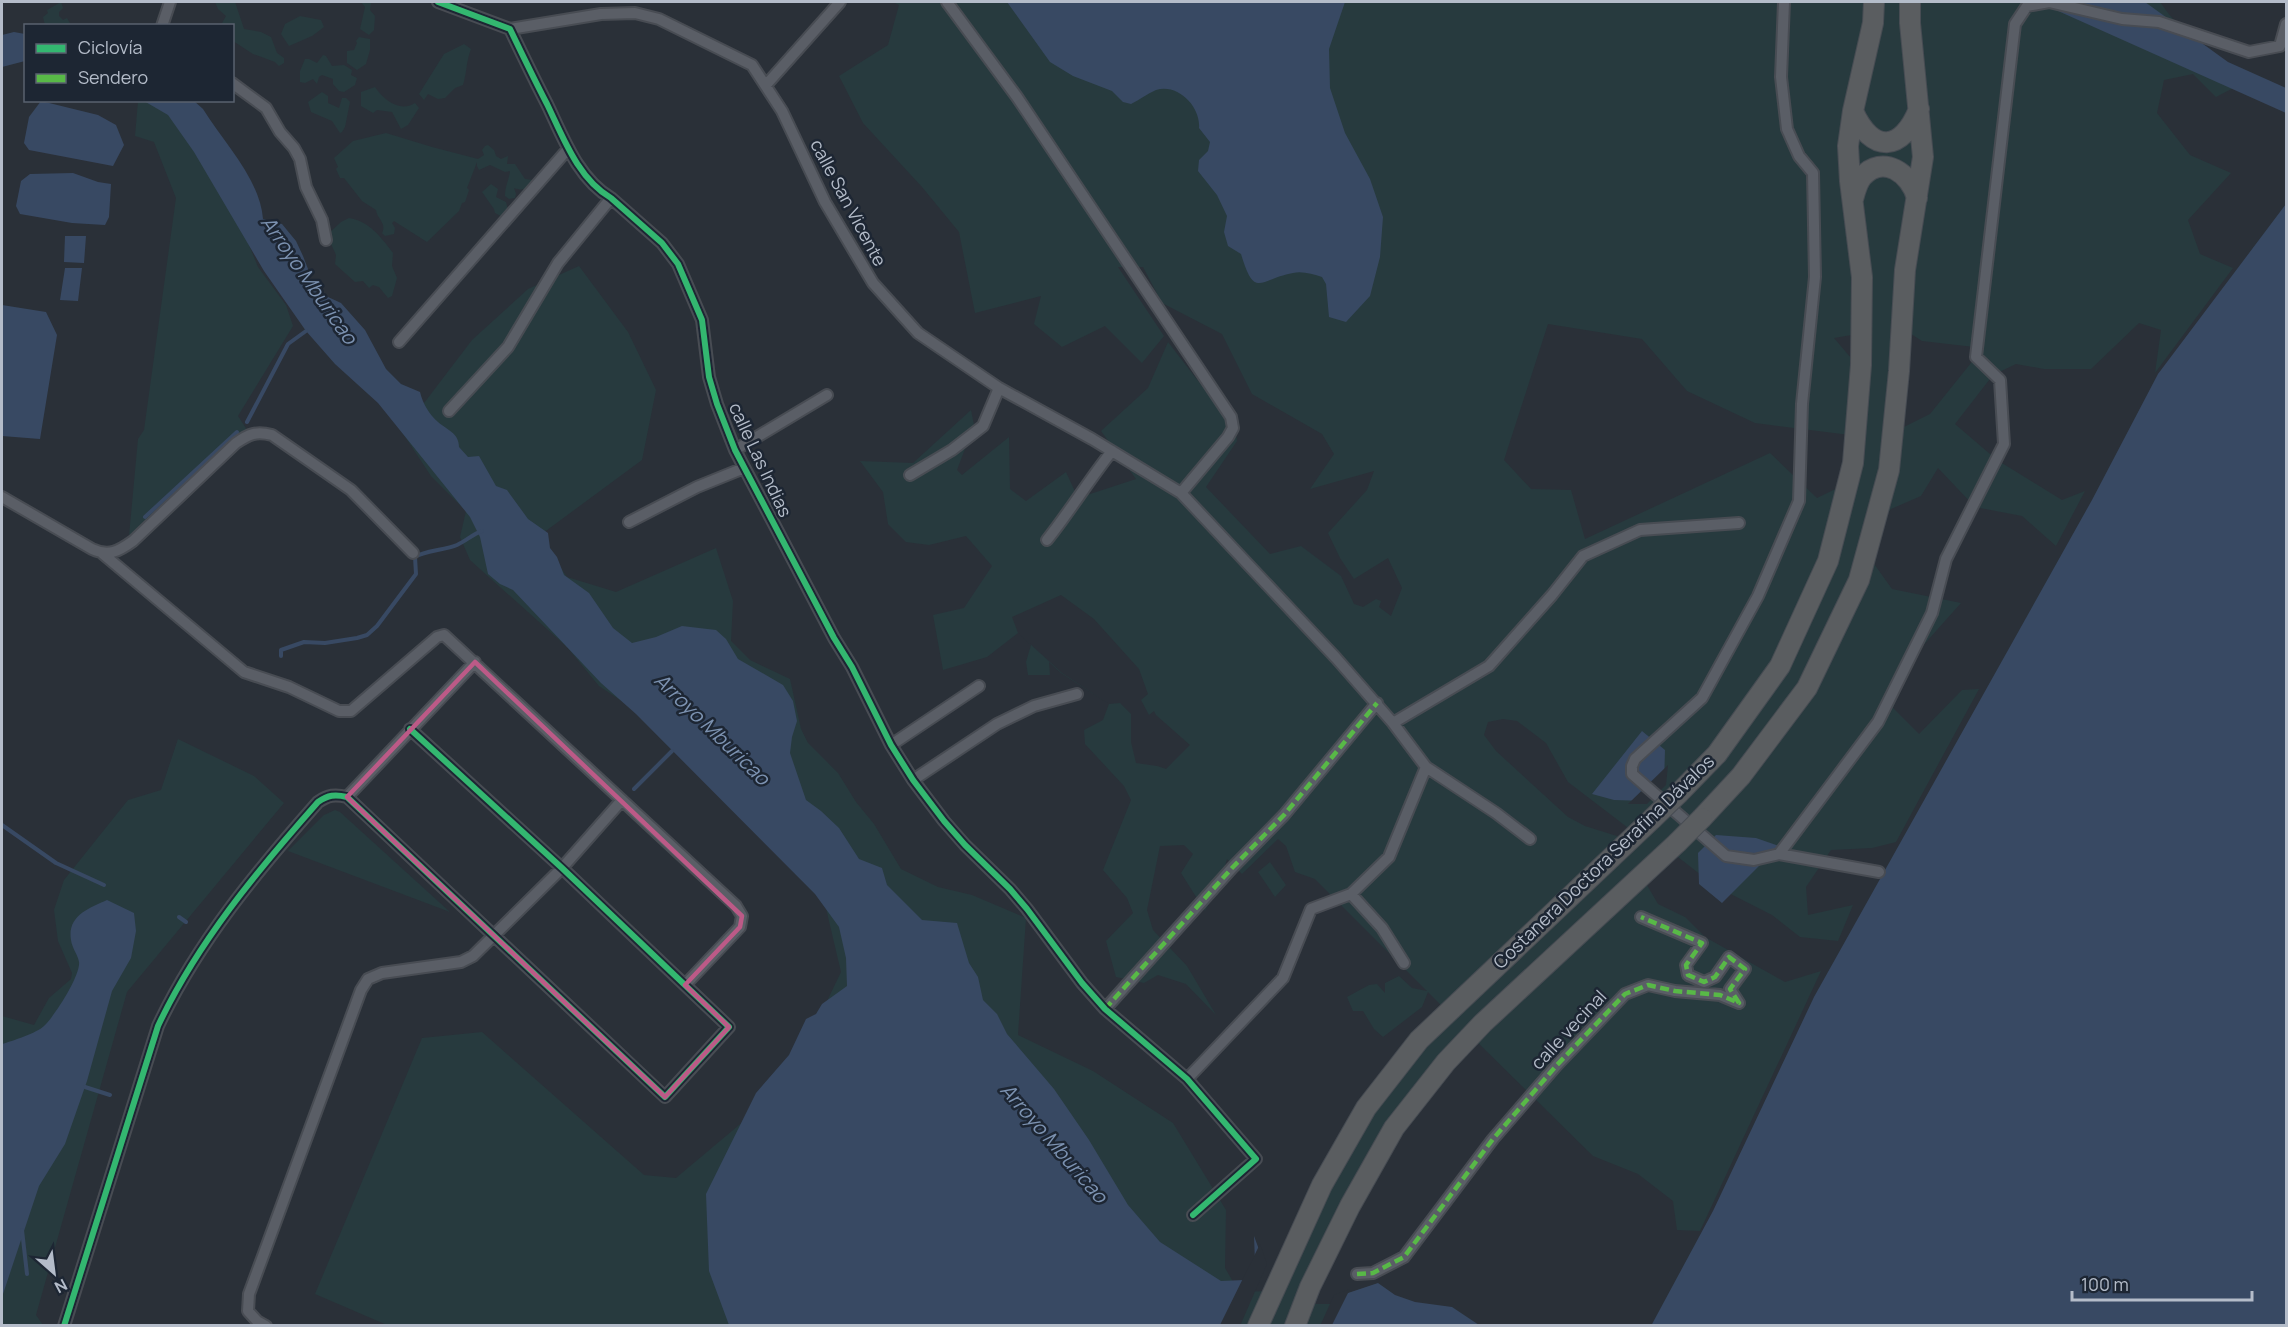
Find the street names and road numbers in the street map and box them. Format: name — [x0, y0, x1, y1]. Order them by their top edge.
street label: calle San Vicente — [805, 135, 892, 270]
street label: calle Las Indias — [724, 398, 798, 521]
street label: Costanera Doctora Serafina Dávalos — [1488, 749, 1719, 974]
street label: calle vecinal — [1525, 984, 1611, 1074]

